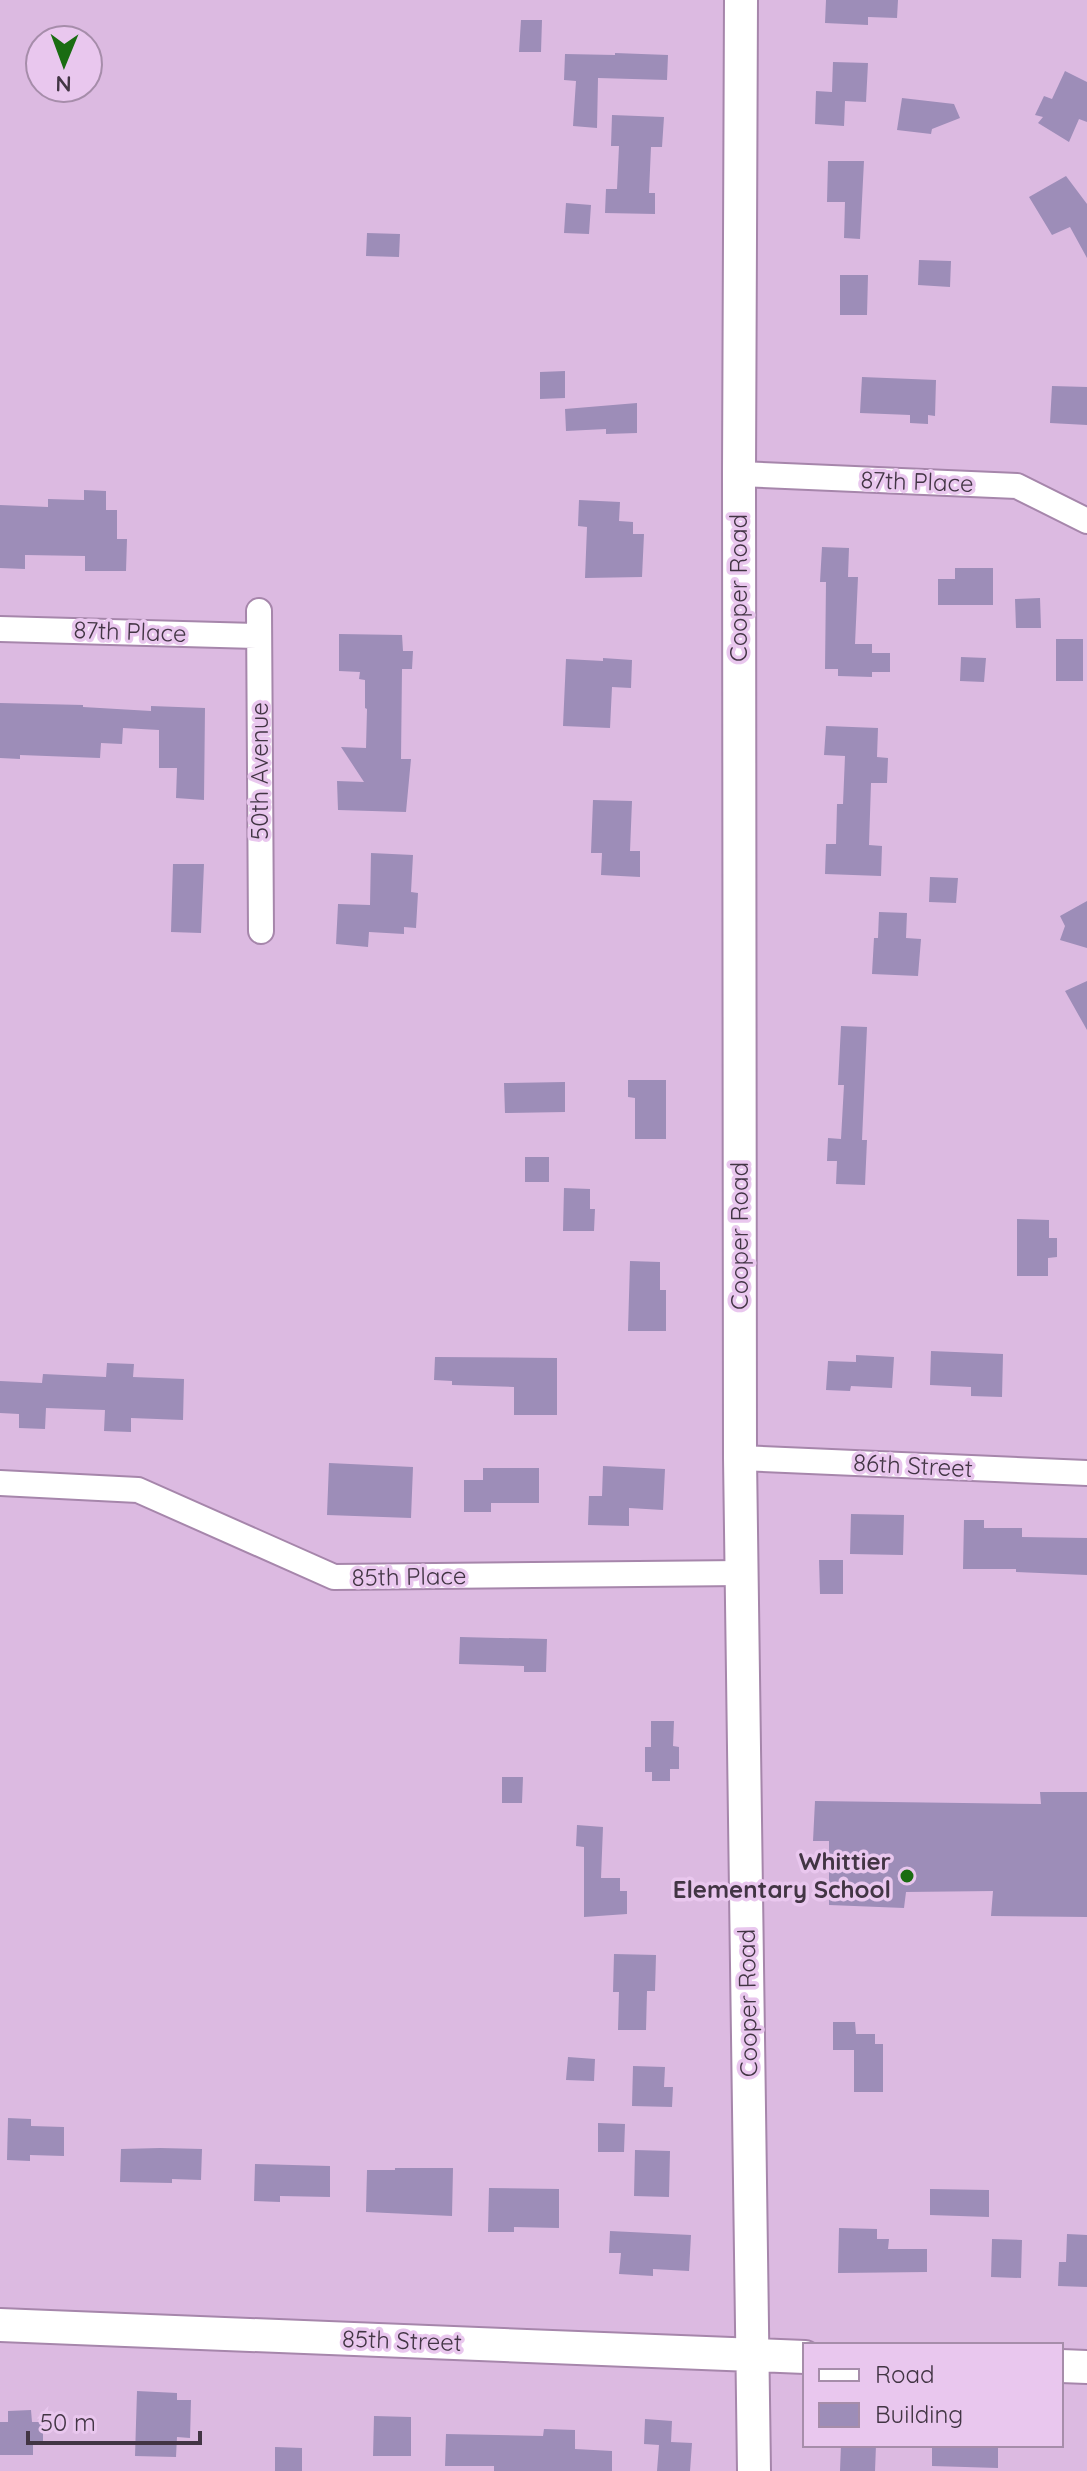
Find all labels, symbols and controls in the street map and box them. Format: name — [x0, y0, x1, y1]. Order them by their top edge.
north arrow — [24, 24, 104, 104]
text: N — [55, 70, 72, 98]
street label: 87th Place — [860, 464, 974, 498]
street label: Cooper Road — [723, 514, 753, 662]
street label: 87th Place — [73, 614, 187, 648]
street label: 50th Avenue — [244, 702, 274, 840]
street label: Cooper Road — [724, 1162, 754, 1310]
street label: 86th Street — [852, 1447, 974, 1483]
street label: 85th Place — [351, 1560, 467, 1592]
place label: Whittier Elementary School — [673, 1846, 891, 1904]
marker: Whittier Elementary School — [898, 1867, 916, 1885]
street label: Cooper Road — [731, 1929, 763, 2077]
street label: 85th Street — [342, 2323, 462, 2357]
legend — [803, 2343, 1063, 2447]
text: Road — [875, 2359, 935, 2389]
scale bar — [28, 2395, 200, 2445]
text: Building — [875, 2399, 963, 2429]
text: 50 m — [40, 2407, 96, 2437]

